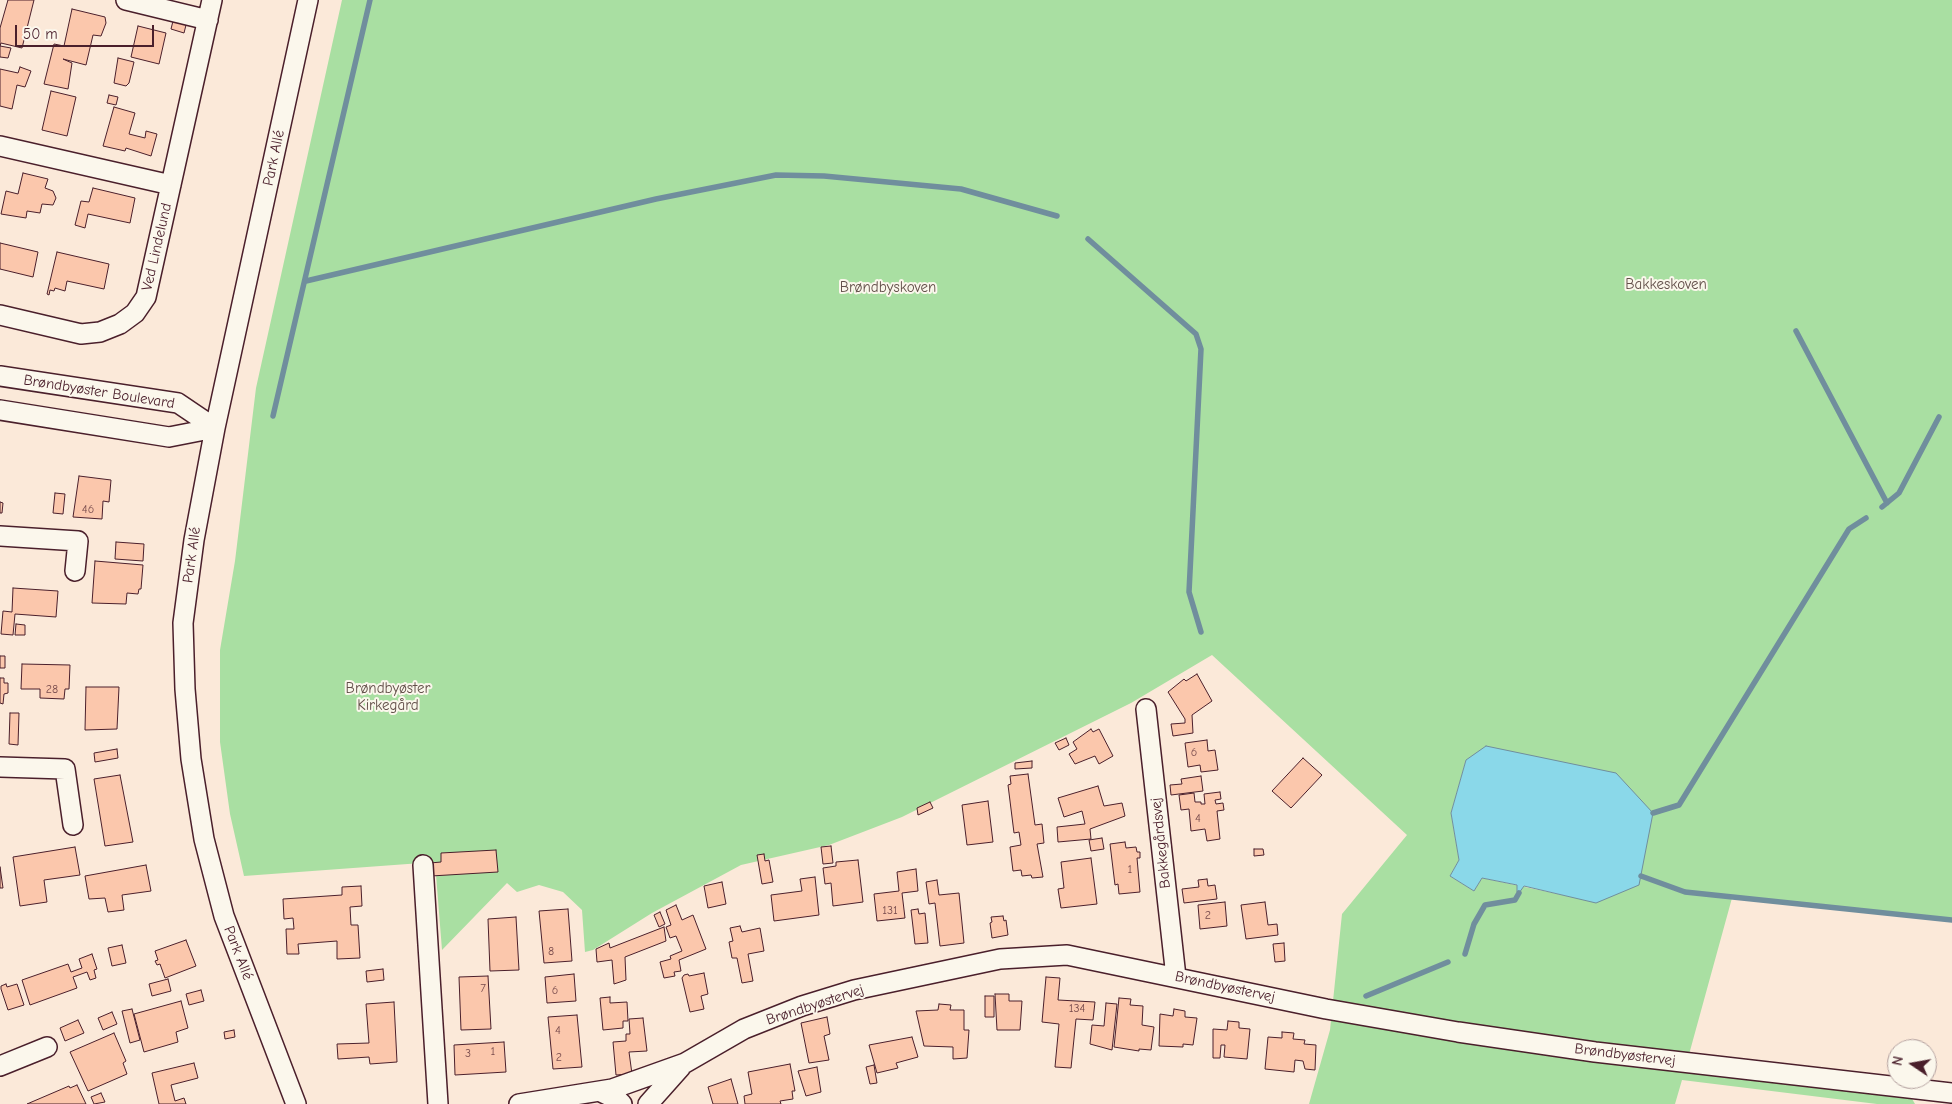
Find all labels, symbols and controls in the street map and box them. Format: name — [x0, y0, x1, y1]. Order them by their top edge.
scale bar — [18, 15, 156, 47]
text: 50 m — [23, 25, 58, 43]
street label: Park Allé — [259, 128, 289, 188]
street label: Ved Lindelund — [138, 201, 176, 293]
park label: Bakkeskoven — [1625, 276, 1707, 294]
park label: Brøndbyskoven — [840, 279, 936, 297]
street label: Brøndbyøster Boulevard — [22, 371, 176, 413]
house number: 46 — [82, 503, 94, 517]
street label: Park Allé — [179, 526, 205, 584]
park label: Brøndbyøster Kirkegård — [346, 680, 430, 715]
house number: 28 — [46, 683, 58, 697]
house number: 6 — [1191, 746, 1197, 760]
street label: Bakkegårdsvej — [1147, 797, 1175, 889]
house number: 4 — [1195, 812, 1201, 826]
house number: 1 — [1128, 863, 1132, 877]
house number: 131 — [882, 904, 898, 918]
house number: 2 — [1205, 909, 1211, 923]
street label: Park Allé — [219, 923, 257, 983]
house number: 8 — [548, 945, 554, 959]
street label: Brøndbyøstervej — [1173, 968, 1277, 1006]
street label: Brøndbyøstervej — [764, 981, 866, 1029]
house number: 7 — [480, 982, 486, 996]
house number: 6 — [552, 984, 558, 998]
house number: 134 — [1069, 1002, 1085, 1016]
house number: 4 — [555, 1024, 561, 1038]
north arrow — [1887, 1039, 1937, 1089]
street label: Brøndbyøstervej — [1573, 1040, 1677, 1070]
house number: 1 — [491, 1045, 495, 1059]
house number: 3 — [465, 1047, 471, 1061]
house number: 2 — [556, 1051, 562, 1065]
text: N — [1889, 1055, 1907, 1067]

